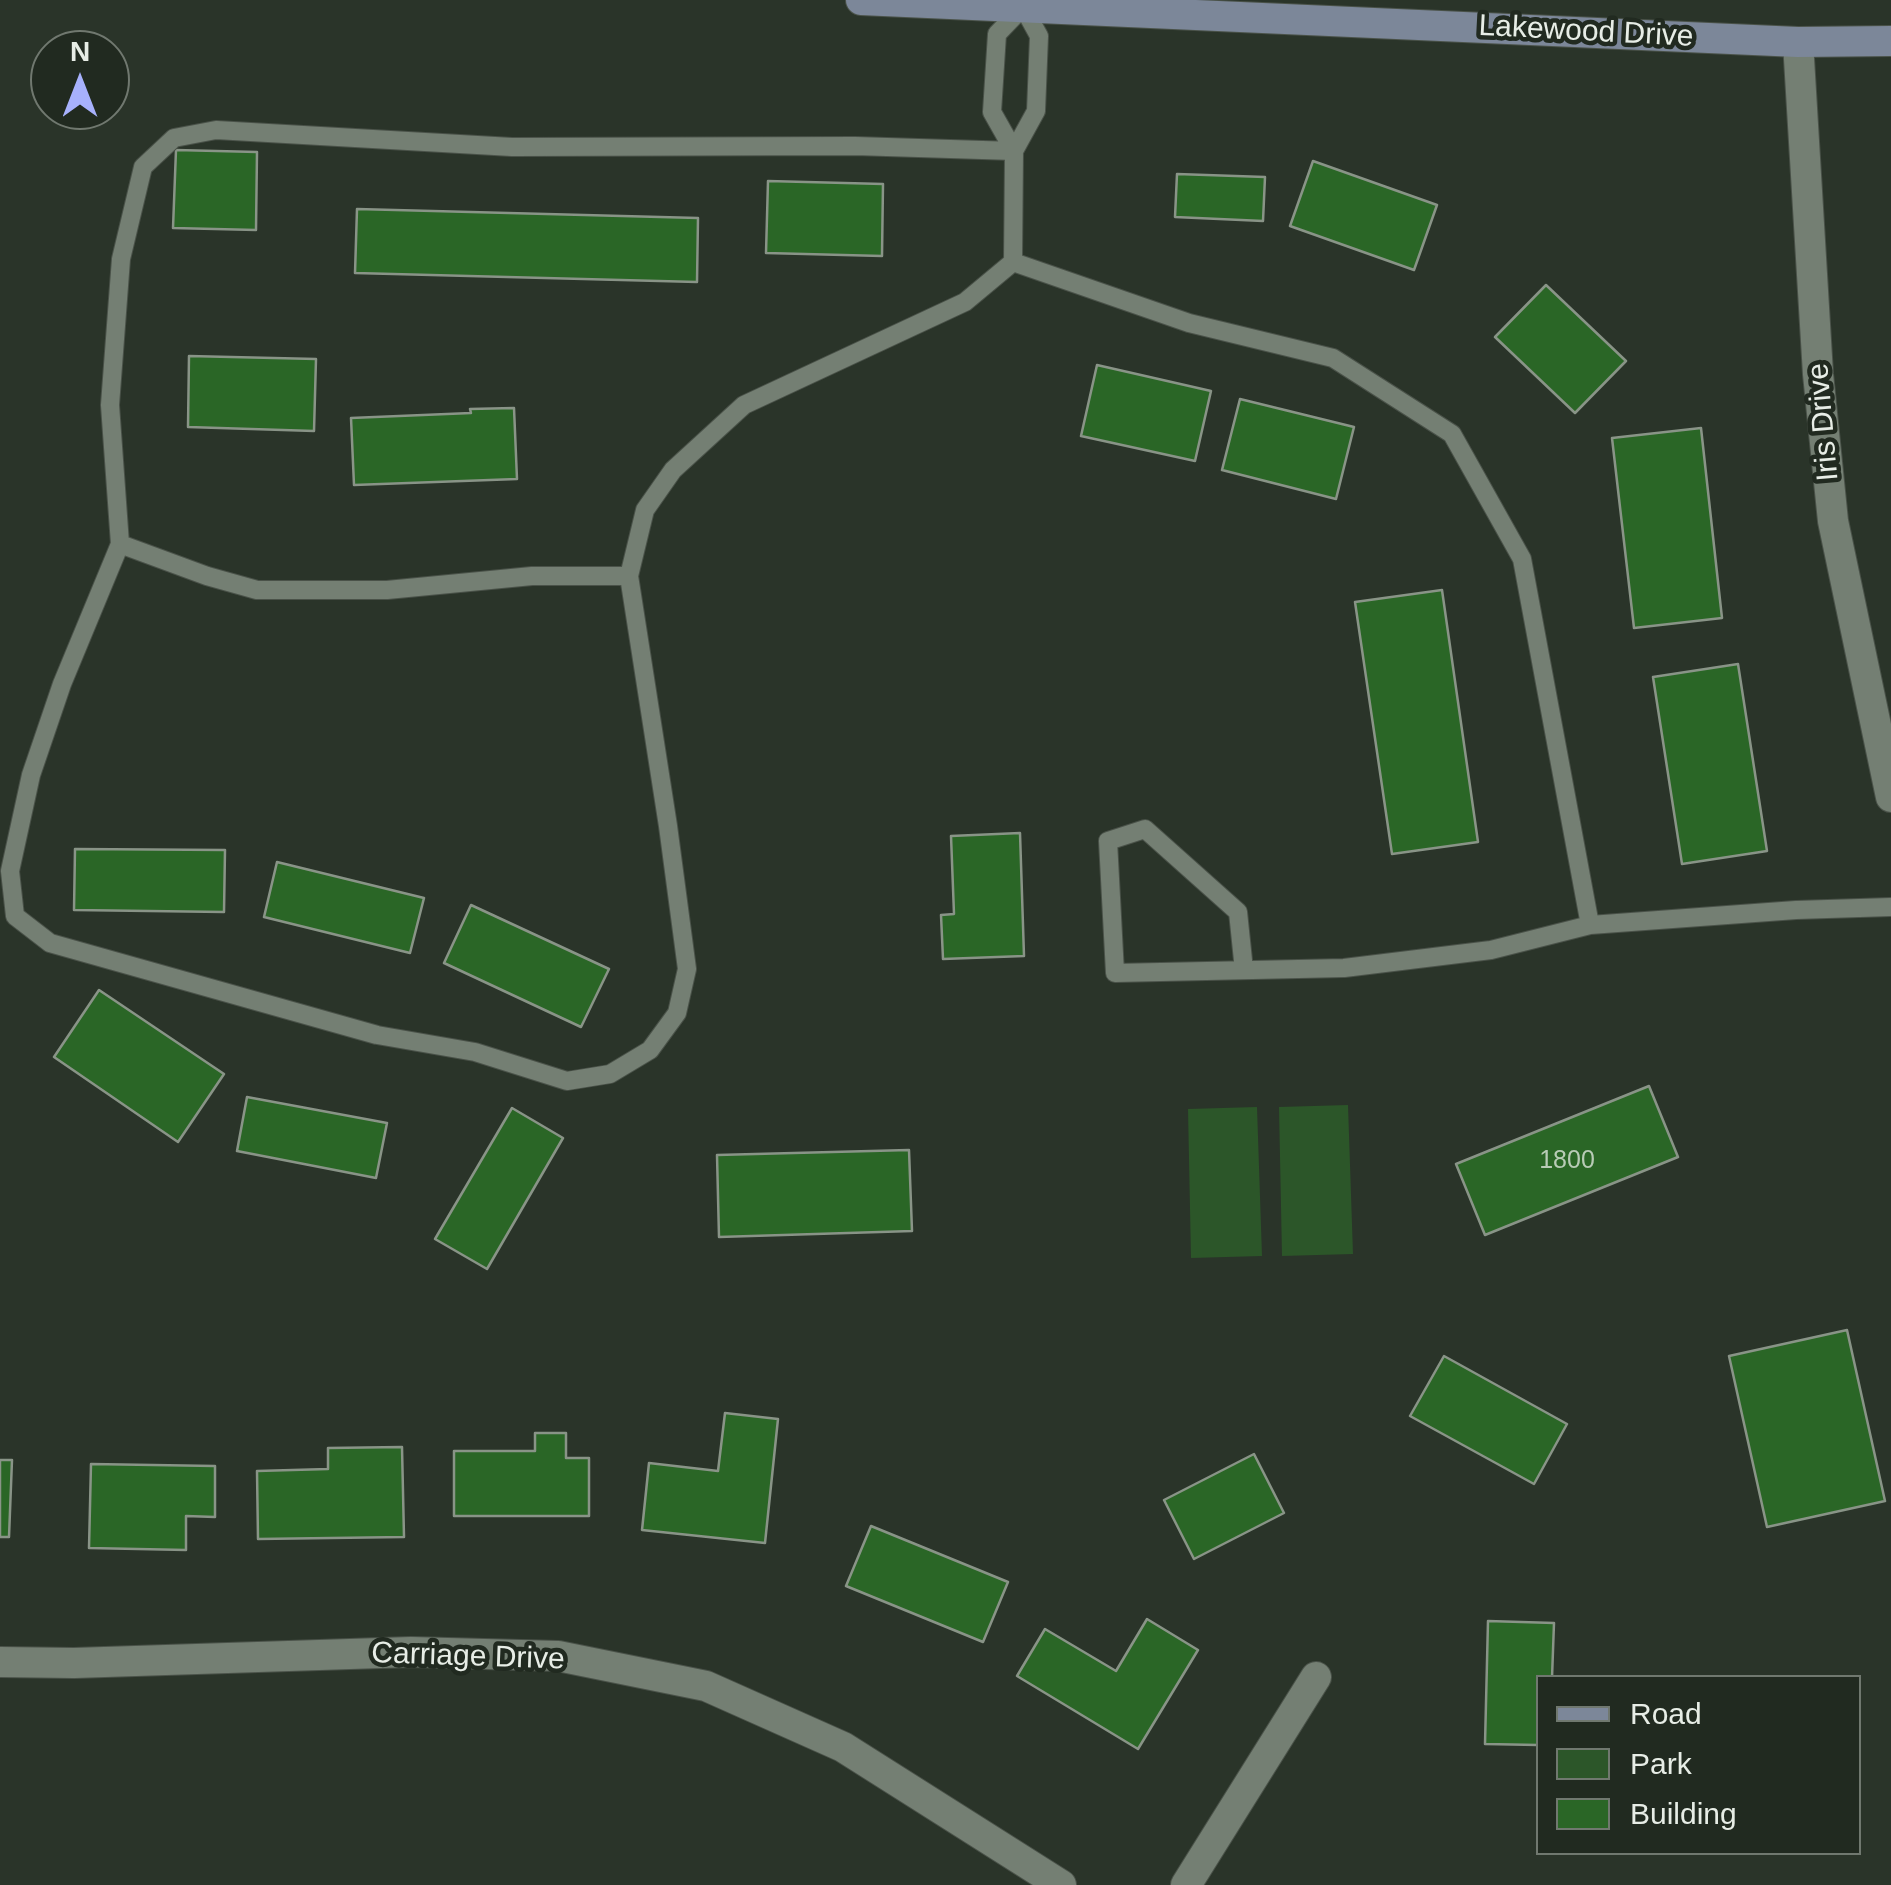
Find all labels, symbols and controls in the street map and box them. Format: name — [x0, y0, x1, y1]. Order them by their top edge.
street label: Lakewood Drive — [1478, 8, 1694, 56]
north arrow — [30, 30, 130, 130]
text: N — [70, 36, 90, 67]
street label: Iris Drive — [1801, 361, 1847, 483]
house number: 1800 — [1539, 1146, 1595, 1176]
street label: Carriage Drive — [371, 1636, 565, 1678]
legend — [1536, 1675, 1861, 1855]
text: Road — [1630, 1697, 1702, 1730]
text: Park — [1630, 1747, 1692, 1780]
text: Building — [1630, 1797, 1737, 1830]

